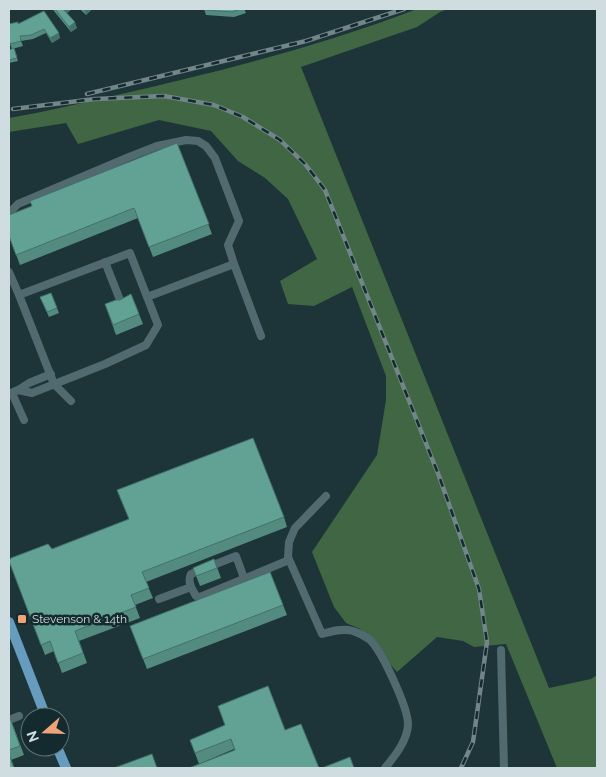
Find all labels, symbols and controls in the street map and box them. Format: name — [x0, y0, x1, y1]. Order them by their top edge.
place label: Stevenson & 14th — [32, 612, 127, 626]
marker: Stevenson & 14th — [16, 613, 28, 625]
north arrow — [20, 707, 70, 757]
text: N — [23, 729, 42, 744]

